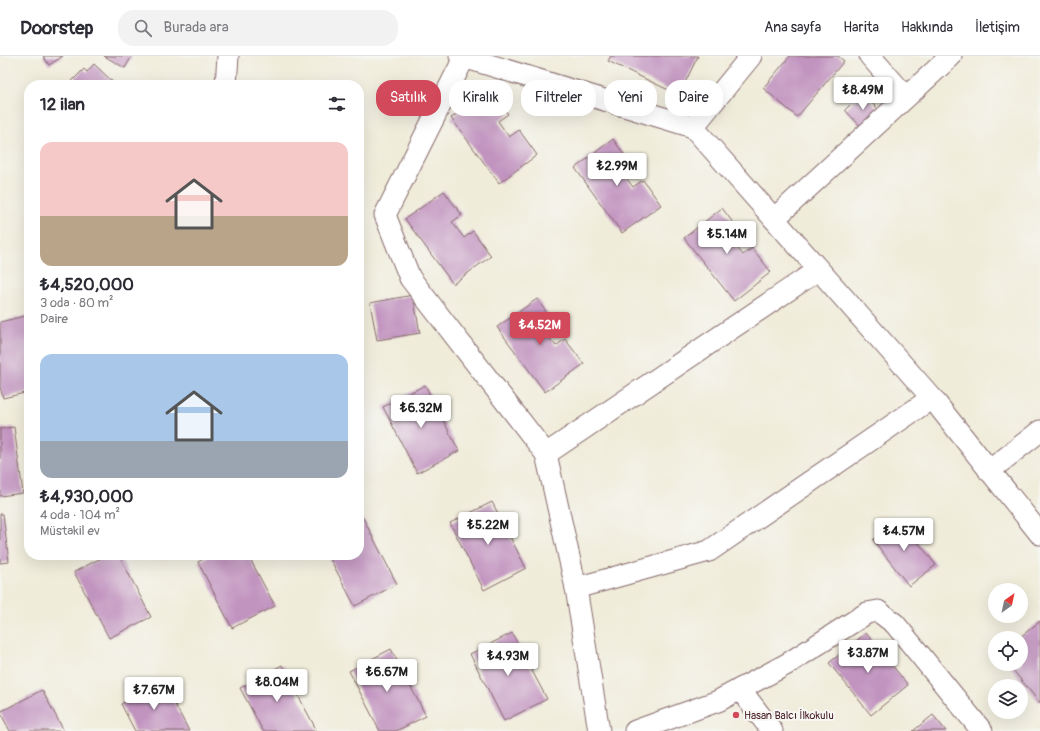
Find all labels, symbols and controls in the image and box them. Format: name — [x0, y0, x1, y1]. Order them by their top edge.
search box — [118, 10, 398, 46]
text: Doorstep — [20, 16, 94, 40]
icon: search — [132, 17, 154, 39]
text: Burada ara — [164, 18, 229, 37]
text: Ana sayfa — [764, 19, 821, 36]
text: Harita — [843, 19, 879, 36]
text: Hakkında — [901, 19, 953, 36]
text: İletişim — [975, 19, 1020, 36]
pin: ₺8.49M — [830, 77, 896, 111]
chip: Satılık — [376, 80, 441, 116]
chip: Kiralık — [449, 80, 513, 116]
chip: Filtreler — [521, 80, 596, 116]
chip: Yeni — [604, 80, 657, 116]
chip: Daire — [665, 80, 723, 116]
text: ₺8.49M — [843, 82, 883, 98]
icon: filters — [326, 93, 348, 115]
text: 12 ilan — [40, 94, 85, 115]
pin: ₺2.99M — [584, 153, 650, 187]
text: ₺2.99M — [597, 158, 637, 174]
icon: home — [158, 168, 230, 240]
pin: ₺5.14M — [694, 221, 760, 255]
text: ₺5.14M — [707, 226, 747, 242]
text: ₺4,520,000 — [40, 274, 134, 295]
text: 3 oda · 80 m² — [40, 295, 114, 311]
text: Daire — [40, 311, 68, 327]
pin: ₺4.52M — [507, 312, 573, 346]
text: ₺4.52M — [519, 317, 561, 333]
icon: home — [158, 380, 230, 452]
pin: ₺6.32M — [388, 395, 454, 429]
text: ₺6.32M — [400, 400, 442, 416]
text: ₺4,930,000 — [40, 486, 133, 507]
text: 4 oda · 104 m² — [40, 507, 120, 523]
pin: ₺5.22M — [455, 512, 521, 546]
text: ₺5.22M — [467, 517, 509, 533]
pin: ₺4.57M — [871, 518, 937, 552]
text: Müstakil ev — [40, 523, 100, 539]
text: ₺4.57M — [883, 523, 925, 539]
north arrow — [988, 583, 1028, 623]
map controls — [988, 583, 1028, 719]
button: locate — [988, 631, 1028, 671]
pin: ₺3.87M — [835, 640, 901, 674]
pin: ₺4.93M — [475, 643, 541, 677]
text: ₺3.87M — [848, 645, 888, 661]
text: ₺4.93M — [487, 648, 529, 664]
pin: ₺6.67M — [354, 659, 420, 693]
text: ₺6.67M — [366, 664, 408, 680]
pin: ₺8.04M — [244, 669, 310, 703]
text: ₺8.04M — [256, 674, 298, 690]
pin: ₺7.67M — [121, 677, 187, 711]
button: layers — [988, 679, 1028, 719]
text: ₺7.67M — [133, 682, 175, 698]
place label: Hasan Balcı İlkokulu — [744, 709, 834, 722]
marker: Hasan Balcı İlkokulu — [731, 710, 741, 720]

